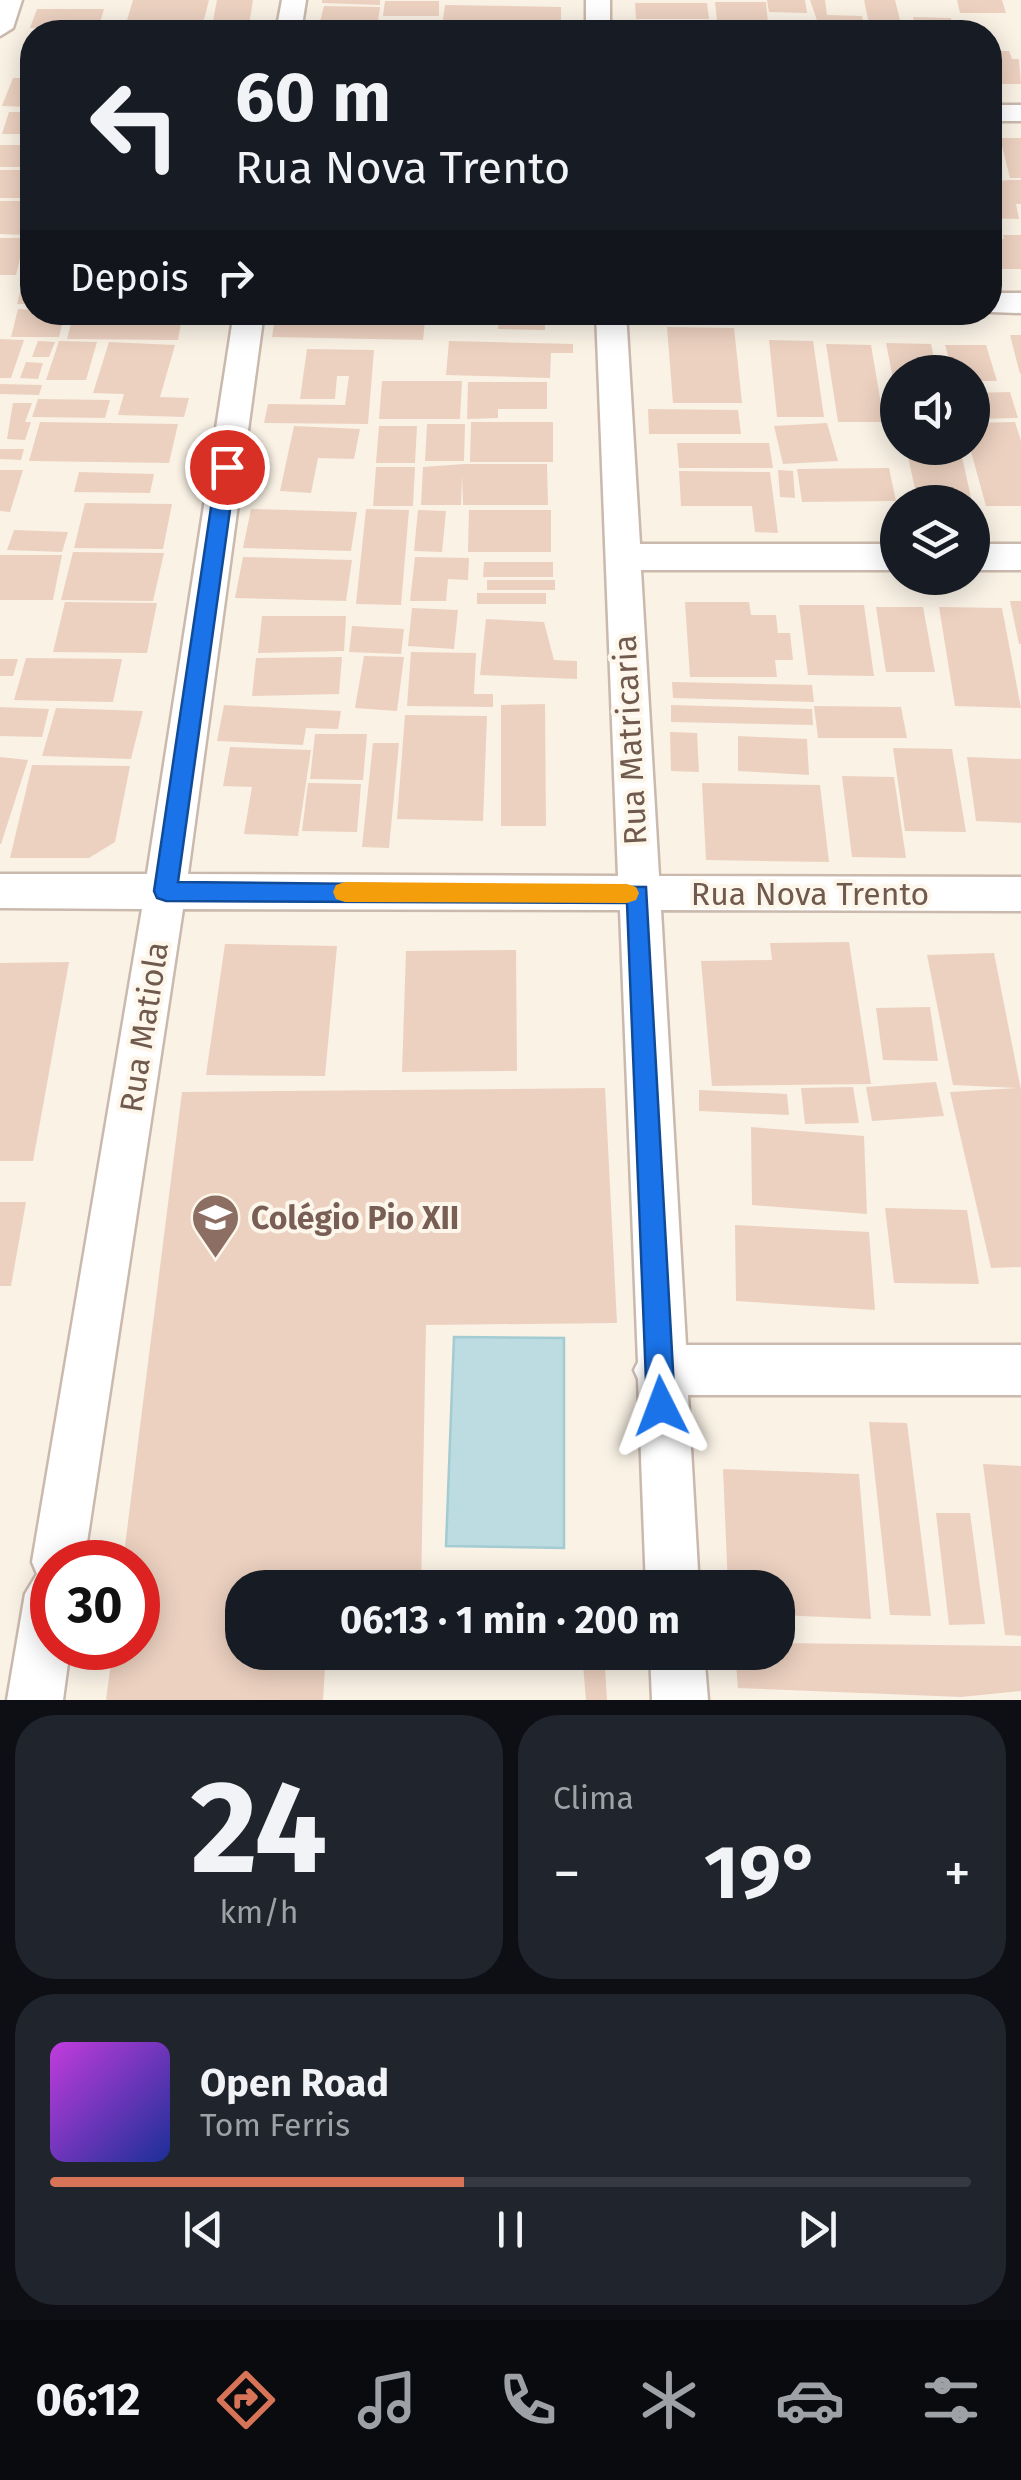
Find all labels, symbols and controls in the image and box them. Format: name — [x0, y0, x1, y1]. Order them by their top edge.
text: 60 m — [235, 56, 391, 140]
icon: left — [70, 60, 200, 190]
text: Rua Nova Trento — [235, 141, 570, 195]
icon: right — [208, 250, 263, 305]
text: Depois — [70, 255, 188, 301]
map controls — [880, 355, 990, 595]
button: sound — [880, 355, 990, 465]
pin — [185, 425, 270, 510]
icon: arrive — [200, 440, 255, 495]
button: layers — [880, 485, 990, 595]
street label: Rua Matricaria — [606, 634, 654, 846]
street label: Rua Nova Trento — [691, 875, 929, 913]
street label: Rua Matiola — [112, 939, 176, 1115]
school or university icon: Colégio Pio XII — [190, 1192, 242, 1260]
place label: Colégio Pio XII — [251, 1199, 459, 1237]
position arrow — [609, 1354, 713, 1458]
speed limit sign: 30 — [30, 1540, 160, 1670]
text: 06:13 · 1 min · 200 m — [340, 1597, 680, 1643]
text: 24 — [191, 1750, 327, 1906]
text: Clima — [553, 1779, 634, 1817]
text: 19° — [704, 1828, 820, 1918]
text: − — [553, 1841, 581, 1907]
text: + — [944, 1841, 971, 1907]
text: km/h — [219, 1893, 299, 1931]
text: Open Road — [200, 2060, 389, 2106]
text: Tom Ferris — [200, 2106, 350, 2144]
icon: previous — [176, 2202, 231, 2257]
icon: pause — [483, 2202, 538, 2257]
icon: next — [790, 2202, 845, 2257]
icon: directions — [211, 2365, 281, 2435]
icon: music — [352, 2365, 422, 2435]
icon: phone — [493, 2365, 563, 2435]
icon: climate — [634, 2365, 704, 2435]
icon: car — [775, 2365, 845, 2435]
icon: filters — [916, 2365, 986, 2435]
text: 06:12 — [35, 2373, 141, 2427]

